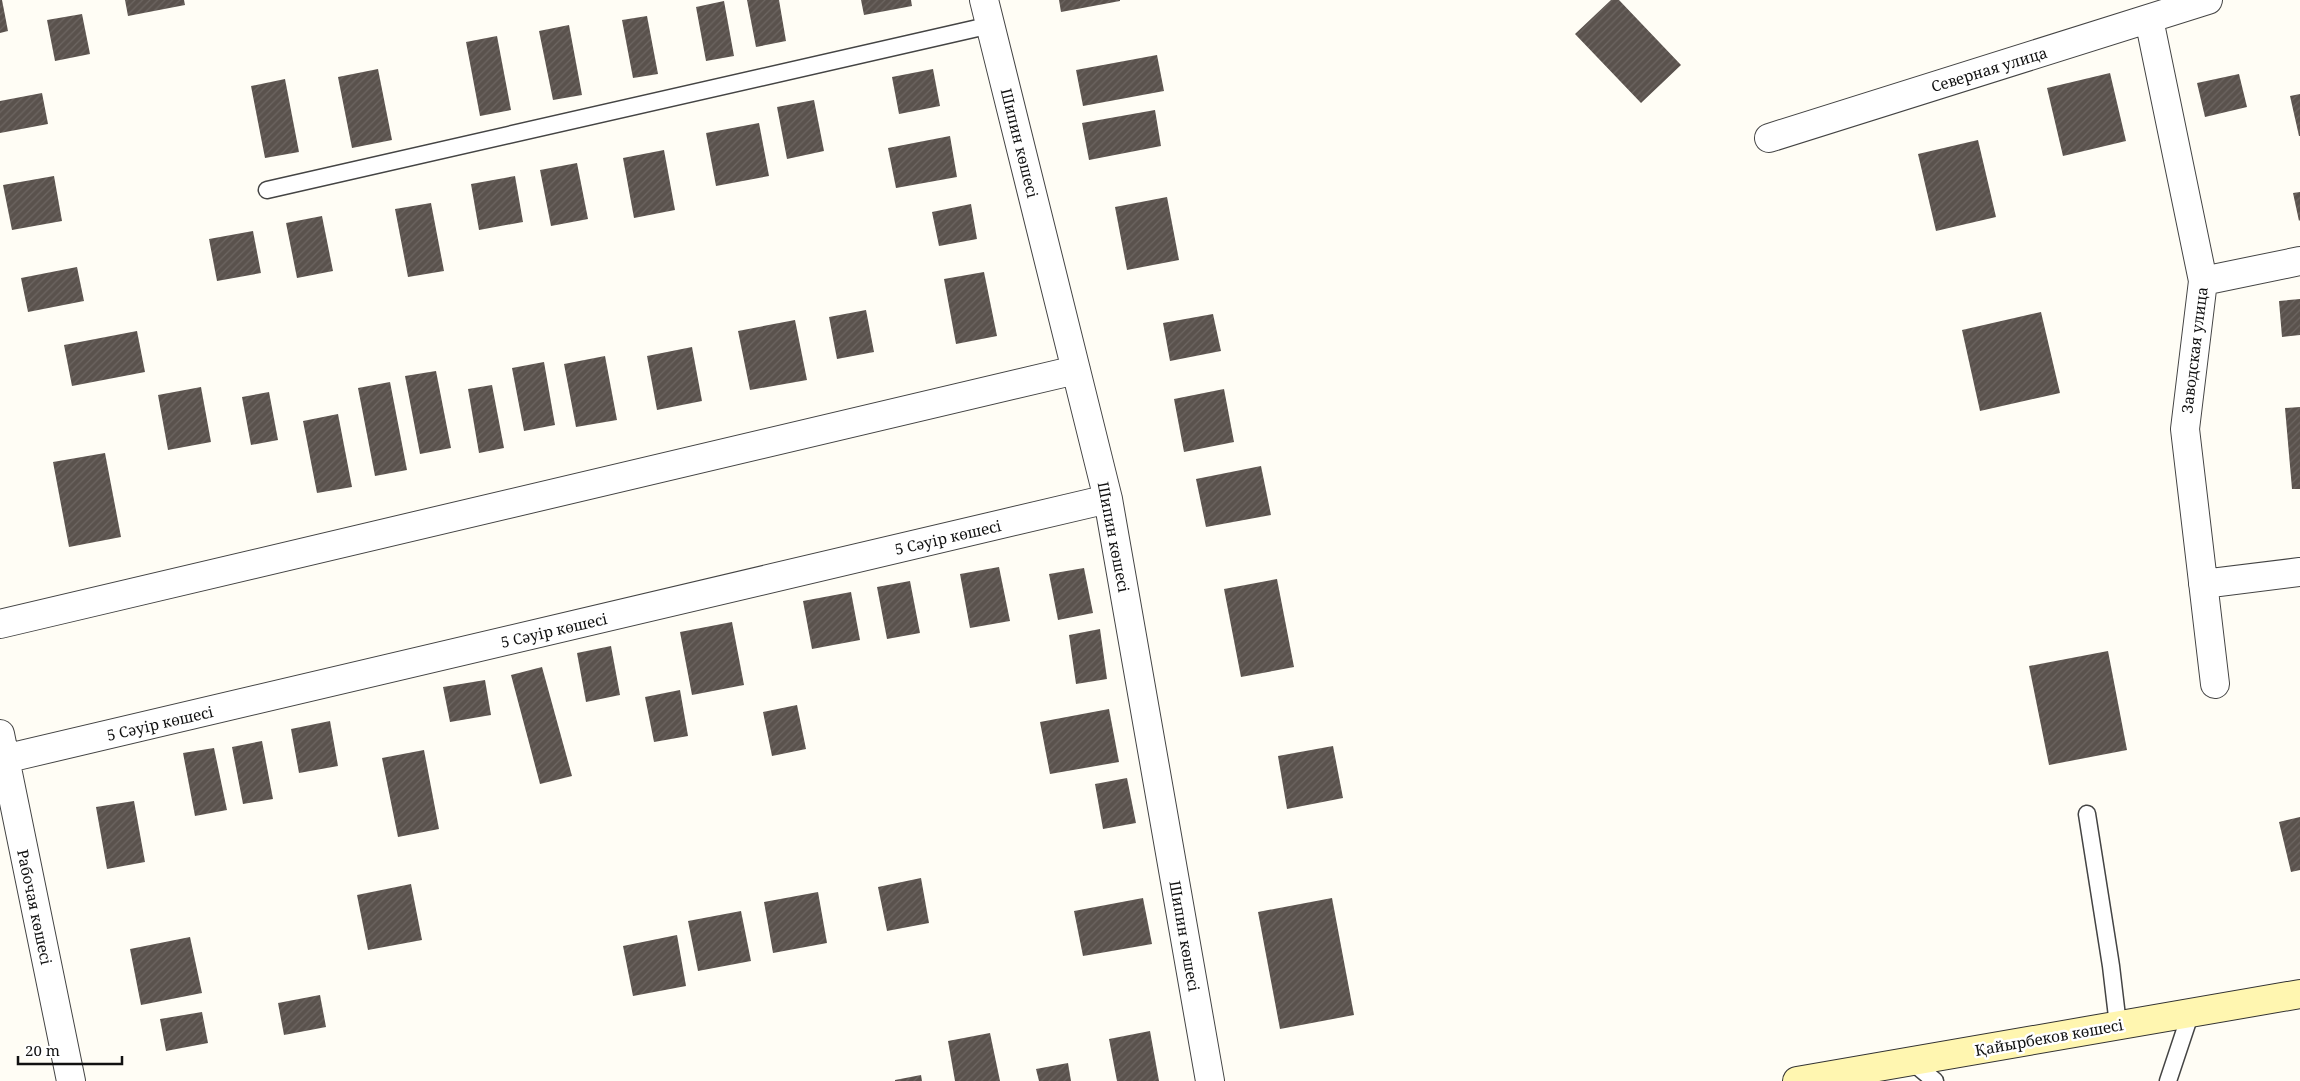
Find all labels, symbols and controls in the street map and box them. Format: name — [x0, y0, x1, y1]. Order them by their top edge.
street label: Северная улица — [1928, 42, 2050, 96]
street label: Шипин көшесі — [997, 86, 1043, 200]
street label: Заводская улица — [2176, 286, 2212, 414]
street label: Шипин көшесі — [1093, 480, 1135, 594]
street label: 5 Сәуір көшесі — [893, 515, 1003, 559]
street label: 5 Сәуір көшесі — [499, 608, 609, 652]
street label: 5 Сәуір көшесі — [105, 701, 215, 745]
street label: Рабочая көшесі — [13, 847, 57, 967]
street label: Шипин көшесі — [1165, 879, 1205, 993]
street label: Қайырбеков көшесі — [1973, 1014, 2125, 1060]
scale bar — [18, 1034, 121, 1066]
text: 20 m — [25, 1040, 60, 1060]

